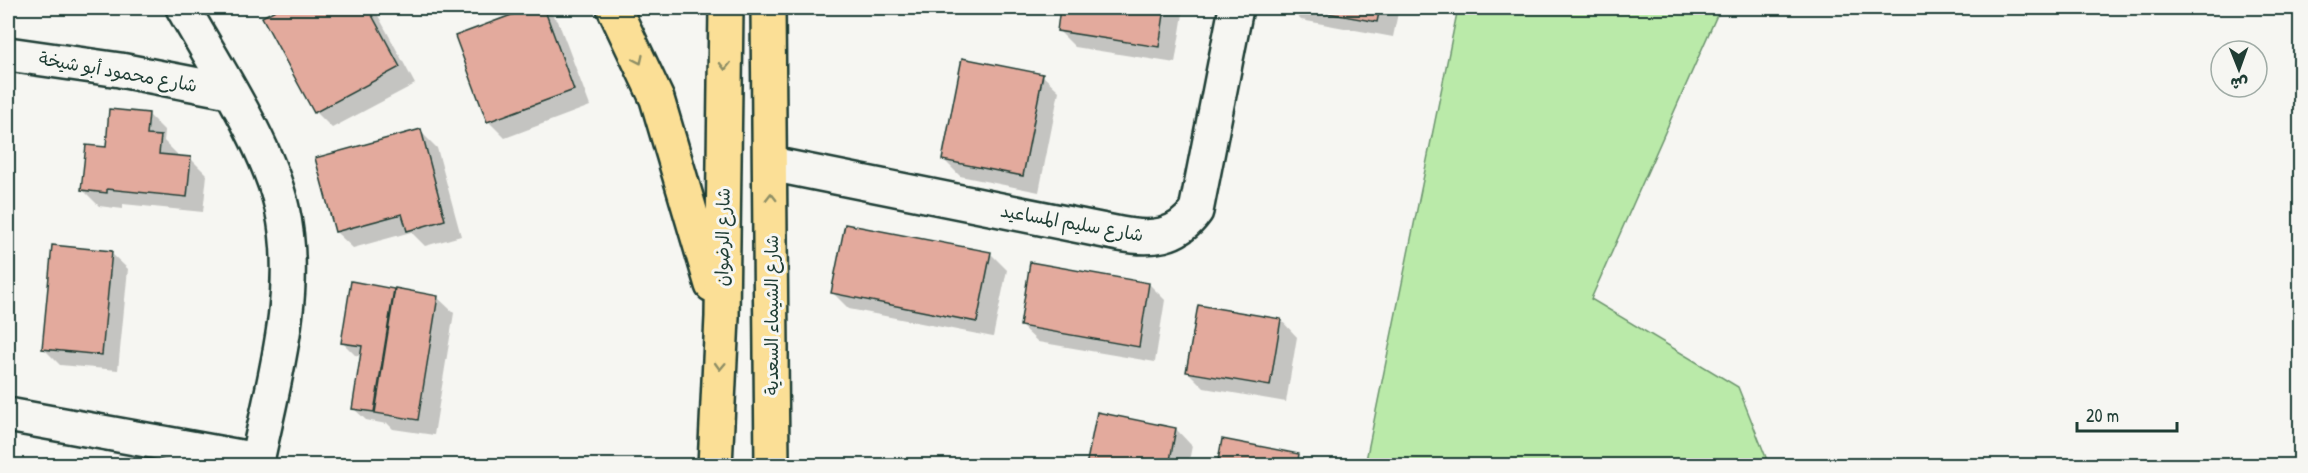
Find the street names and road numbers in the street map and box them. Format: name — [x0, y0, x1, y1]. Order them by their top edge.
street label: شارع محمود أبو شيخة — [37, 45, 199, 98]
street label: شارع الرضوان — [709, 187, 736, 287]
street label: شارع سليم المساعيد — [998, 198, 1145, 249]
street label: شارع الشيماء السعدية — [759, 235, 784, 395]

